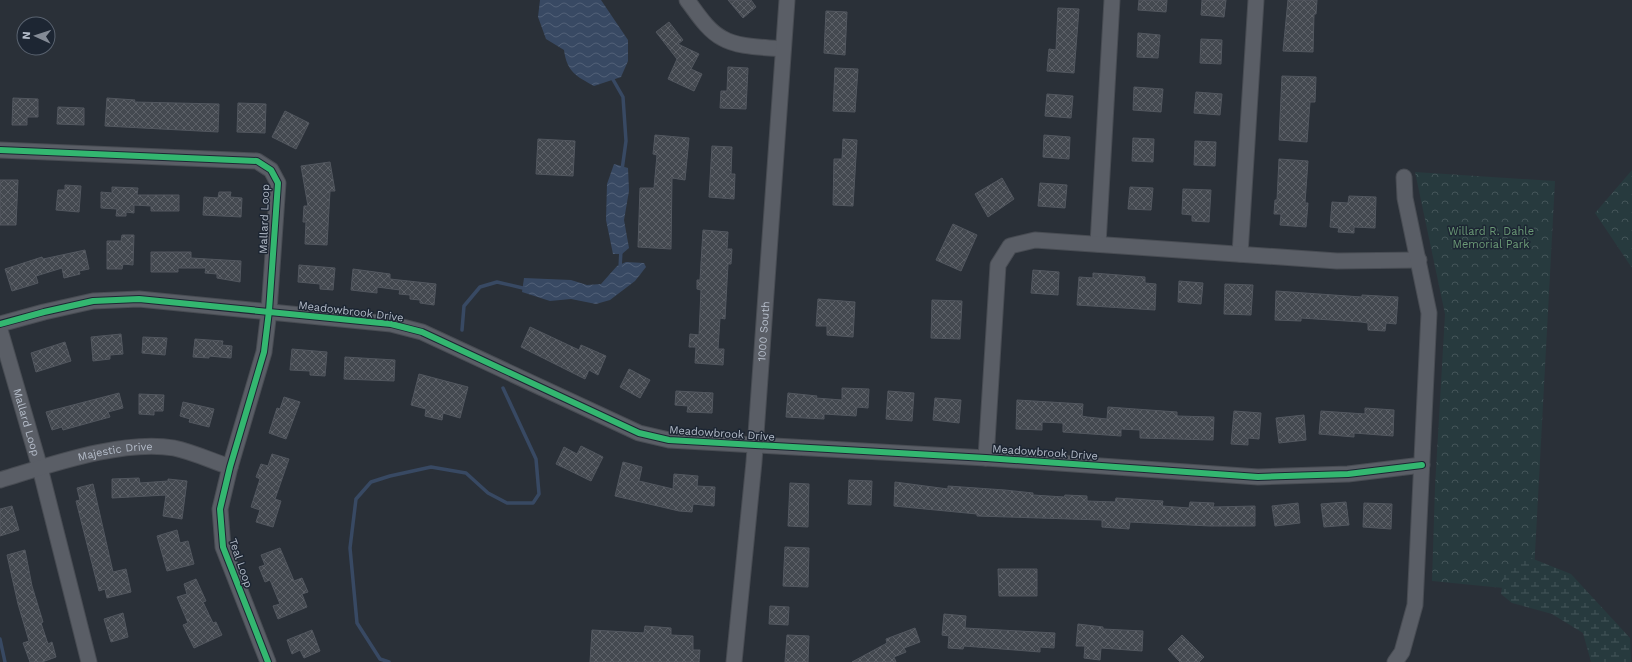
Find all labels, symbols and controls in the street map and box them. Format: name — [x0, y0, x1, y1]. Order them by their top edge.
north arrow — [16, 16, 56, 56]
text: N — [20, 31, 33, 40]
street label: Mallard Loop — [257, 184, 272, 254]
park label: Willard R. Dahle Memorial Park — [1448, 225, 1534, 251]
street label: Meadowbrook Drive — [298, 299, 404, 324]
street label: 1000 South — [755, 301, 772, 362]
street label: Mallard Loop — [10, 387, 42, 458]
street label: Meadowbrook Drive — [669, 423, 775, 444]
street label: Majestic Drive — [76, 440, 153, 464]
street label: Meadowbrook Drive — [992, 442, 1098, 463]
street label: Teal Loop — [226, 537, 255, 590]

